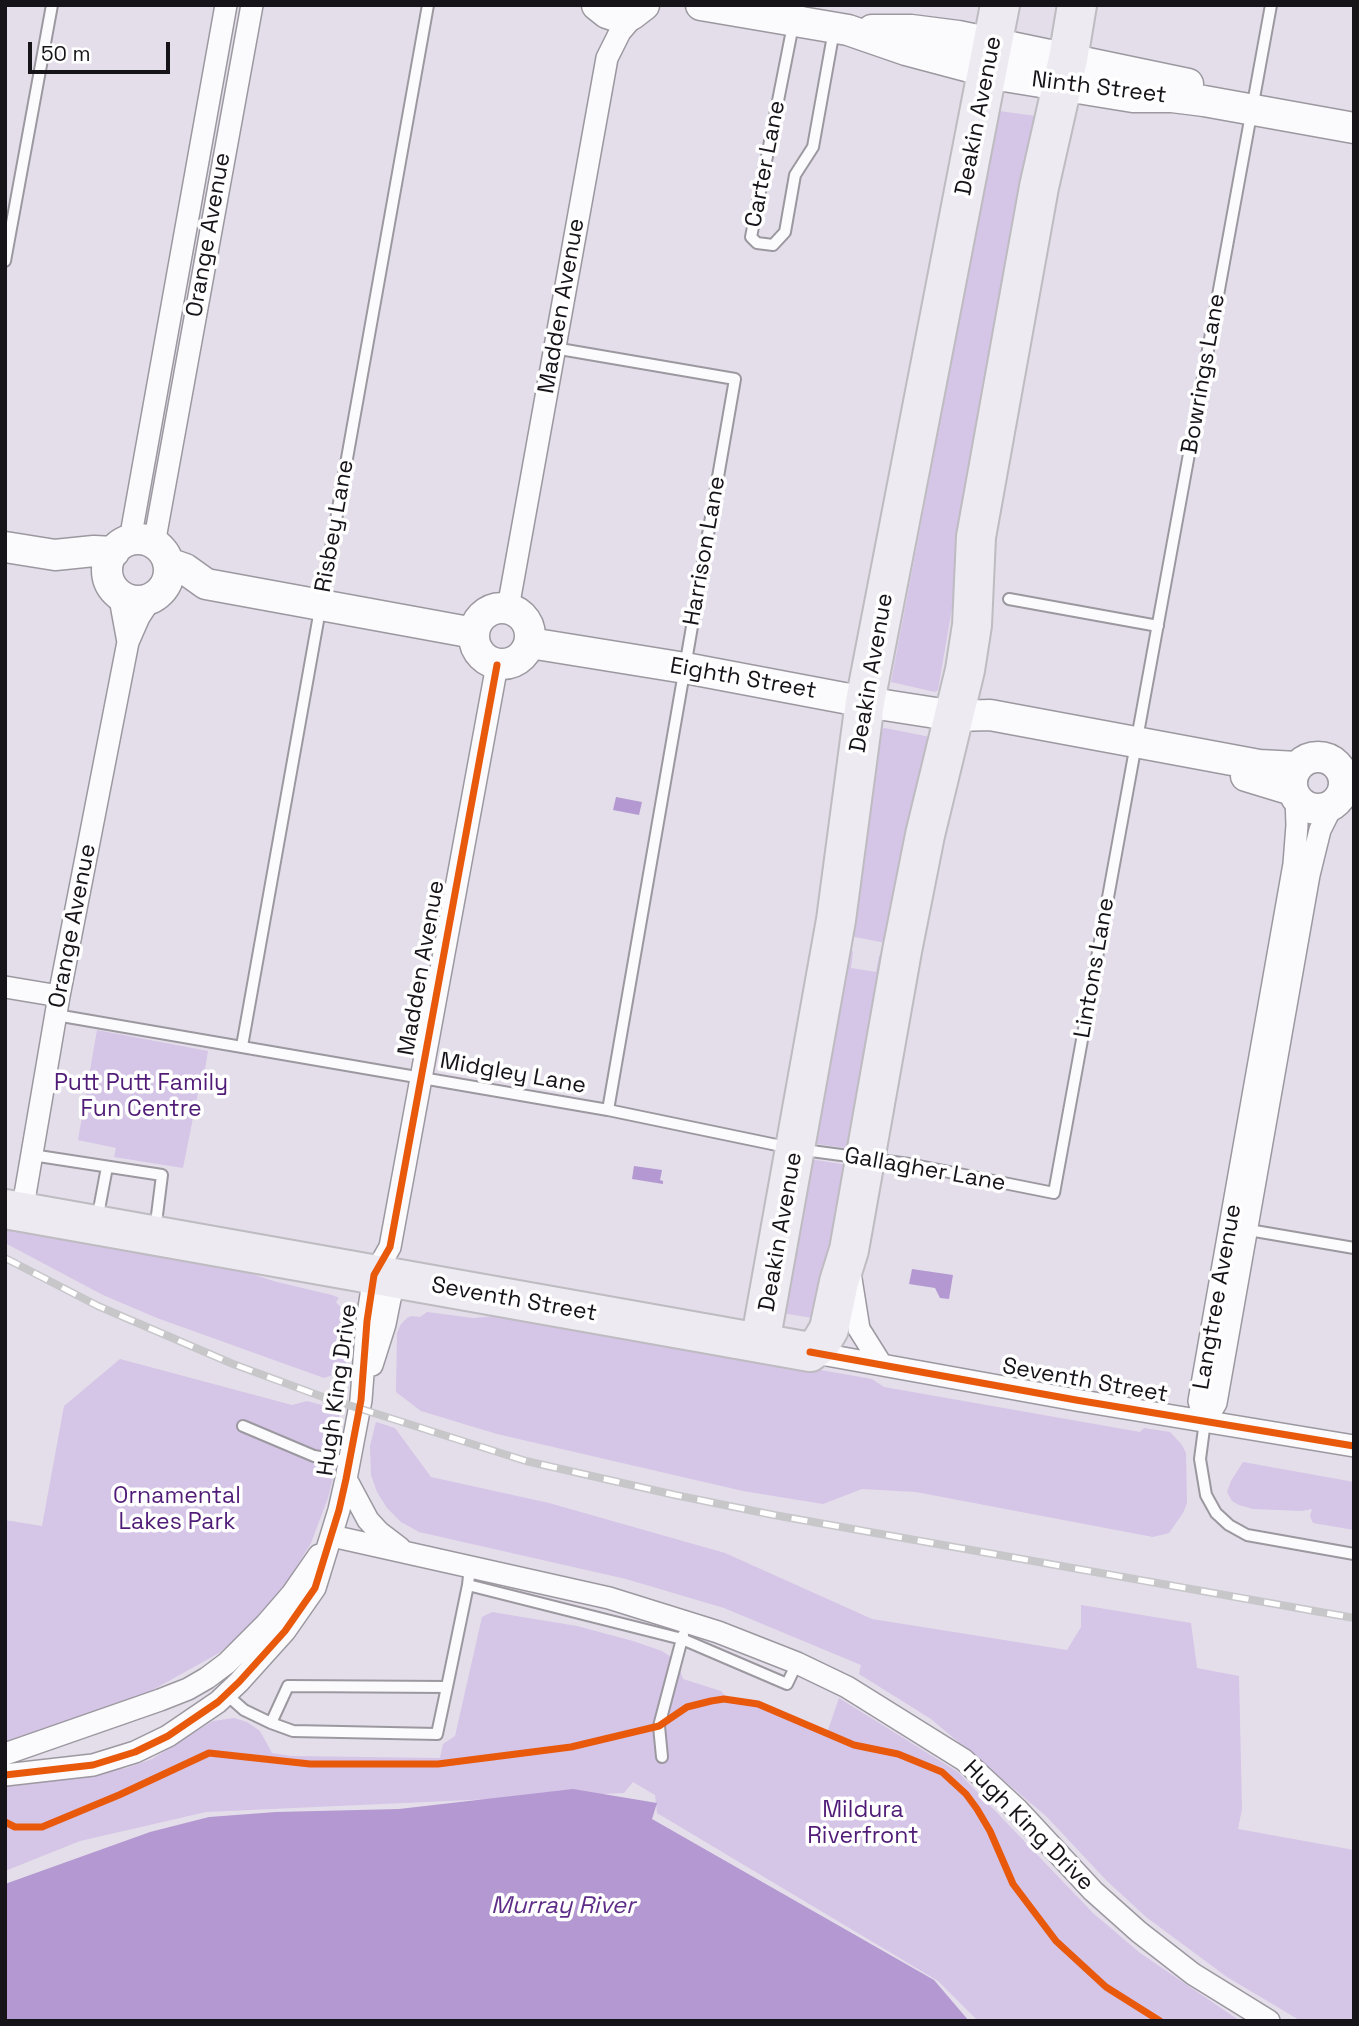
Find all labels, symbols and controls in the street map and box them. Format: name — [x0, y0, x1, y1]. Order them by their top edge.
scale bar — [32, 28, 173, 72]
street label: Deakin Avenue — [950, 34, 1008, 198]
text: 50 m — [41, 40, 91, 67]
street label: Ninth Street — [1030, 66, 1168, 110]
street label: Carter Lane — [740, 98, 792, 230]
street label: Orange Avenue — [181, 151, 237, 319]
street label: Madden Avenue — [533, 216, 591, 396]
street label: Bowrings Lane — [1176, 292, 1232, 456]
street label: Risbey Lane — [310, 458, 360, 594]
street label: Harrison Lane — [678, 474, 732, 628]
street label: Deakin Avenue — [844, 591, 900, 755]
street label: Eighth Street — [668, 653, 818, 705]
street label: Orange Avenue — [44, 842, 102, 1010]
street label: Madden Avenue — [393, 878, 451, 1058]
street label: Lintons Lane — [1069, 896, 1121, 1040]
street label: Midgley Lane — [438, 1048, 588, 1100]
park label: Putt Putt Family Fun Centre — [54, 1070, 228, 1124]
street label: Gallagher Lane — [842, 1142, 1008, 1198]
street label: Deakin Avenue — [753, 1150, 809, 1314]
street label: Langtree Avenue — [1188, 1202, 1248, 1392]
street label: Seventh Street — [429, 1272, 599, 1328]
street label: Hugh King Drive — [312, 1302, 364, 1478]
street label: Seventh Street — [1000, 1353, 1170, 1409]
park label: Ornamental Lakes Park — [113, 1483, 241, 1537]
street label: Hugh King Drive — [957, 1755, 1099, 1897]
park label: Mildura Riverfront — [807, 1797, 919, 1851]
water label: Murray River — [491, 1892, 635, 1920]

